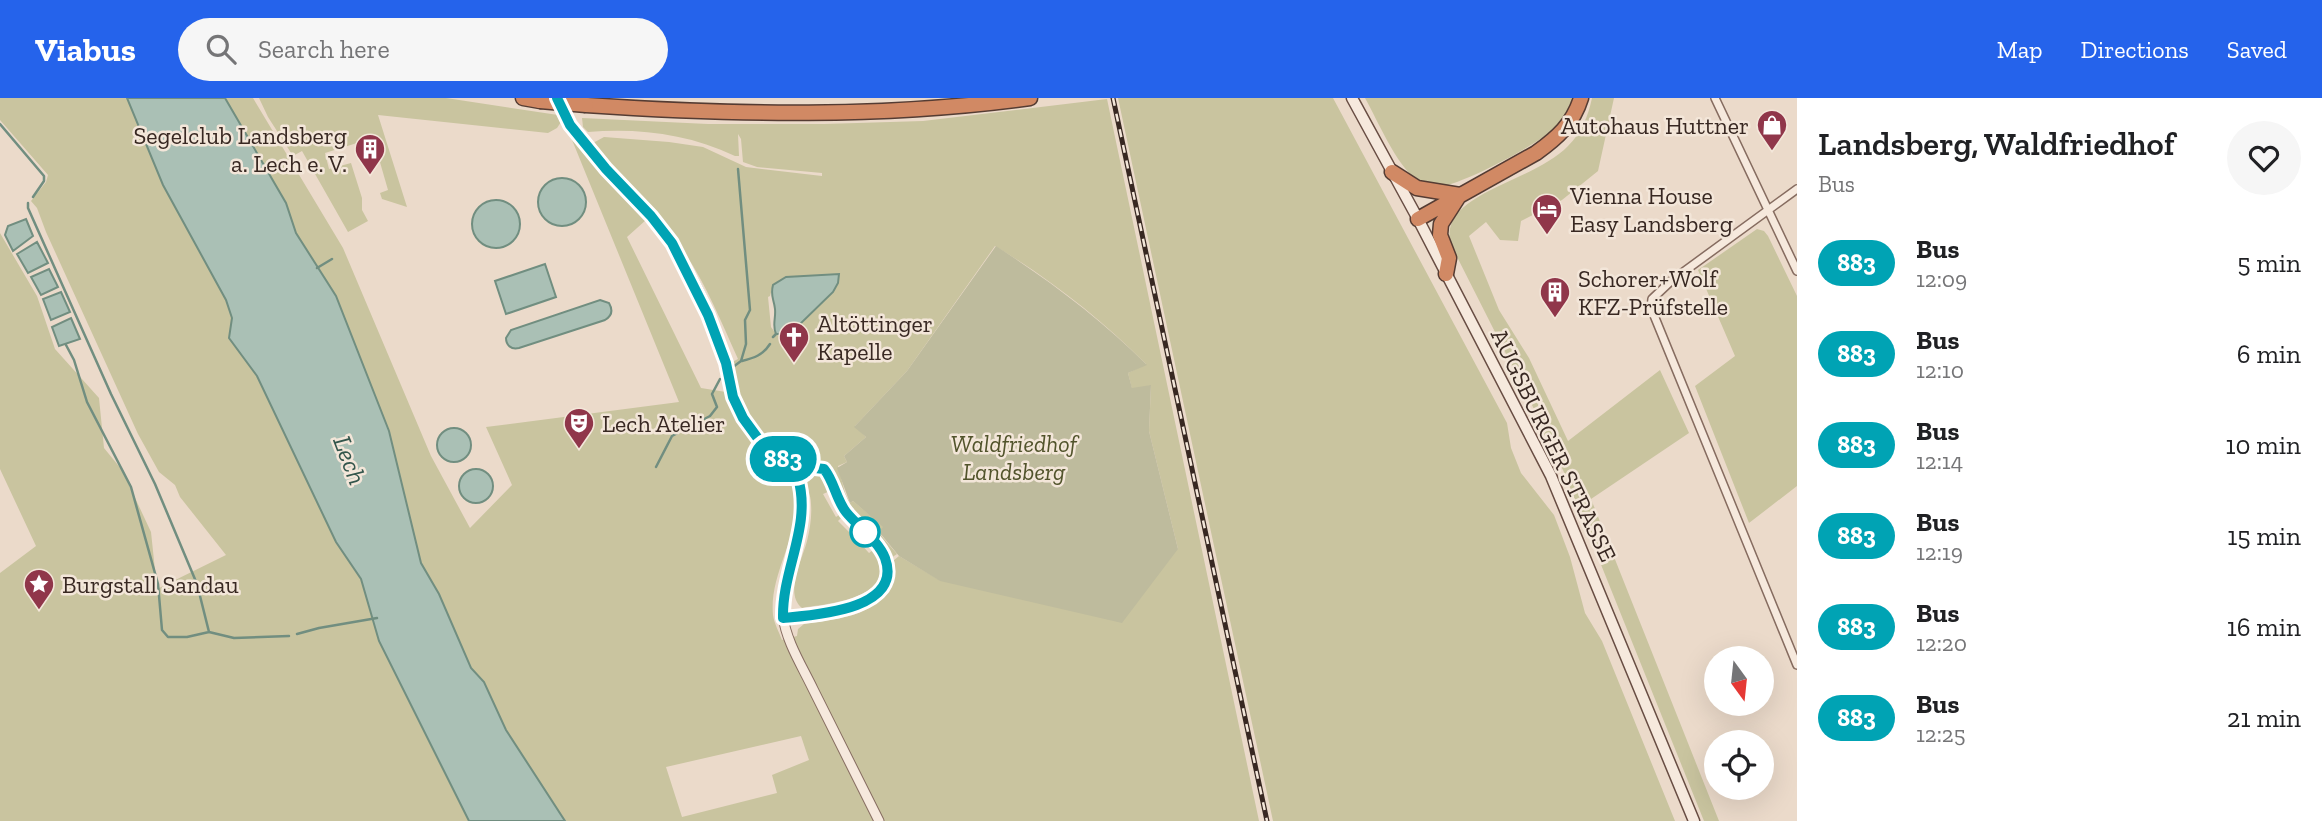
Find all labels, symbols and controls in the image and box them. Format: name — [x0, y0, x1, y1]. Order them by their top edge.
search box — [178, 18, 668, 81]
text: Viabus — [35, 30, 136, 69]
icon: search — [202, 30, 240, 68]
text: Search here — [258, 33, 390, 65]
text: Map — [1997, 35, 2043, 64]
text: Directions — [2081, 35, 2189, 64]
text: Saved — [2227, 35, 2287, 64]
shop icon: Autohaus Huttner — [1755, 108, 1789, 152]
place label: Autohaus Huttner — [1561, 111, 1749, 140]
place label: Segelclub Landsberg a. Lech e. V. — [133, 121, 347, 178]
button: heart — [2227, 121, 2301, 195]
text: Landsberg, Waldfriedhof — [1818, 124, 2175, 163]
building icon: Segelclub Landsberg a. Lech e. V. — [353, 132, 387, 176]
text: Bus — [1818, 170, 1855, 198]
place label: Vienna House Easy Landsberg — [1569, 181, 1733, 238]
hotel icon: Vienna House Easy Landsberg — [1530, 192, 1564, 236]
text: Bus — [1916, 233, 1959, 265]
text: 5 min — [2237, 247, 2301, 279]
text: 883 — [1837, 248, 1876, 277]
place label: Schorer+Wolf KFZ-Prüfstelle — [1578, 264, 1728, 321]
text: 12:09 — [1916, 265, 1967, 293]
building icon: Schorer+Wolf KFZ-Prüfstelle — [1538, 275, 1572, 319]
place label: Altöttinger Kapelle — [817, 309, 933, 366]
church icon: Altöttinger Kapelle — [777, 320, 811, 364]
street label: AUGSBURGER STRASSE — [1485, 324, 1623, 566]
text: Bus — [1916, 324, 1959, 356]
text: 6 min — [2237, 338, 2301, 370]
text: 883 — [1837, 339, 1876, 368]
text: 12:10 — [1916, 356, 1964, 384]
theatre icon: Lech Atelier — [562, 406, 596, 450]
place label: Lech Atelier — [602, 409, 725, 438]
text: Bus — [1916, 415, 1959, 447]
park label: Waldfriedhof Landsberg — [951, 429, 1080, 486]
text: 10 min — [2225, 429, 2301, 461]
text: 883 — [1837, 430, 1876, 459]
water label: Lech — [326, 431, 374, 489]
line badge: 883 — [743, 436, 823, 482]
text: 883 — [764, 444, 802, 473]
text: 12:14 — [1916, 447, 1963, 475]
text: Bus — [1916, 506, 1959, 538]
unlabelled marker — [850, 517, 880, 547]
text: 15 min — [2227, 520, 2301, 552]
text: 883 — [1837, 521, 1876, 550]
text: 12:19 — [1916, 538, 1963, 566]
place icon: Burgstall Sandau — [22, 567, 56, 611]
place label: Burgstall Sandau — [62, 570, 239, 599]
text: Bus — [1916, 597, 1959, 629]
text: 16 min — [2227, 611, 2301, 643]
text: 883 — [1837, 612, 1876, 641]
text: 12:20 — [1916, 629, 1967, 657]
north arrow — [1704, 646, 1774, 716]
map controls — [1704, 646, 1774, 800]
text: Bus — [1916, 688, 1959, 720]
text: 21 min — [2227, 702, 2301, 734]
text: 883 — [1837, 703, 1876, 732]
text: 12:25 — [1916, 720, 1965, 748]
button: locate — [1704, 730, 1774, 800]

